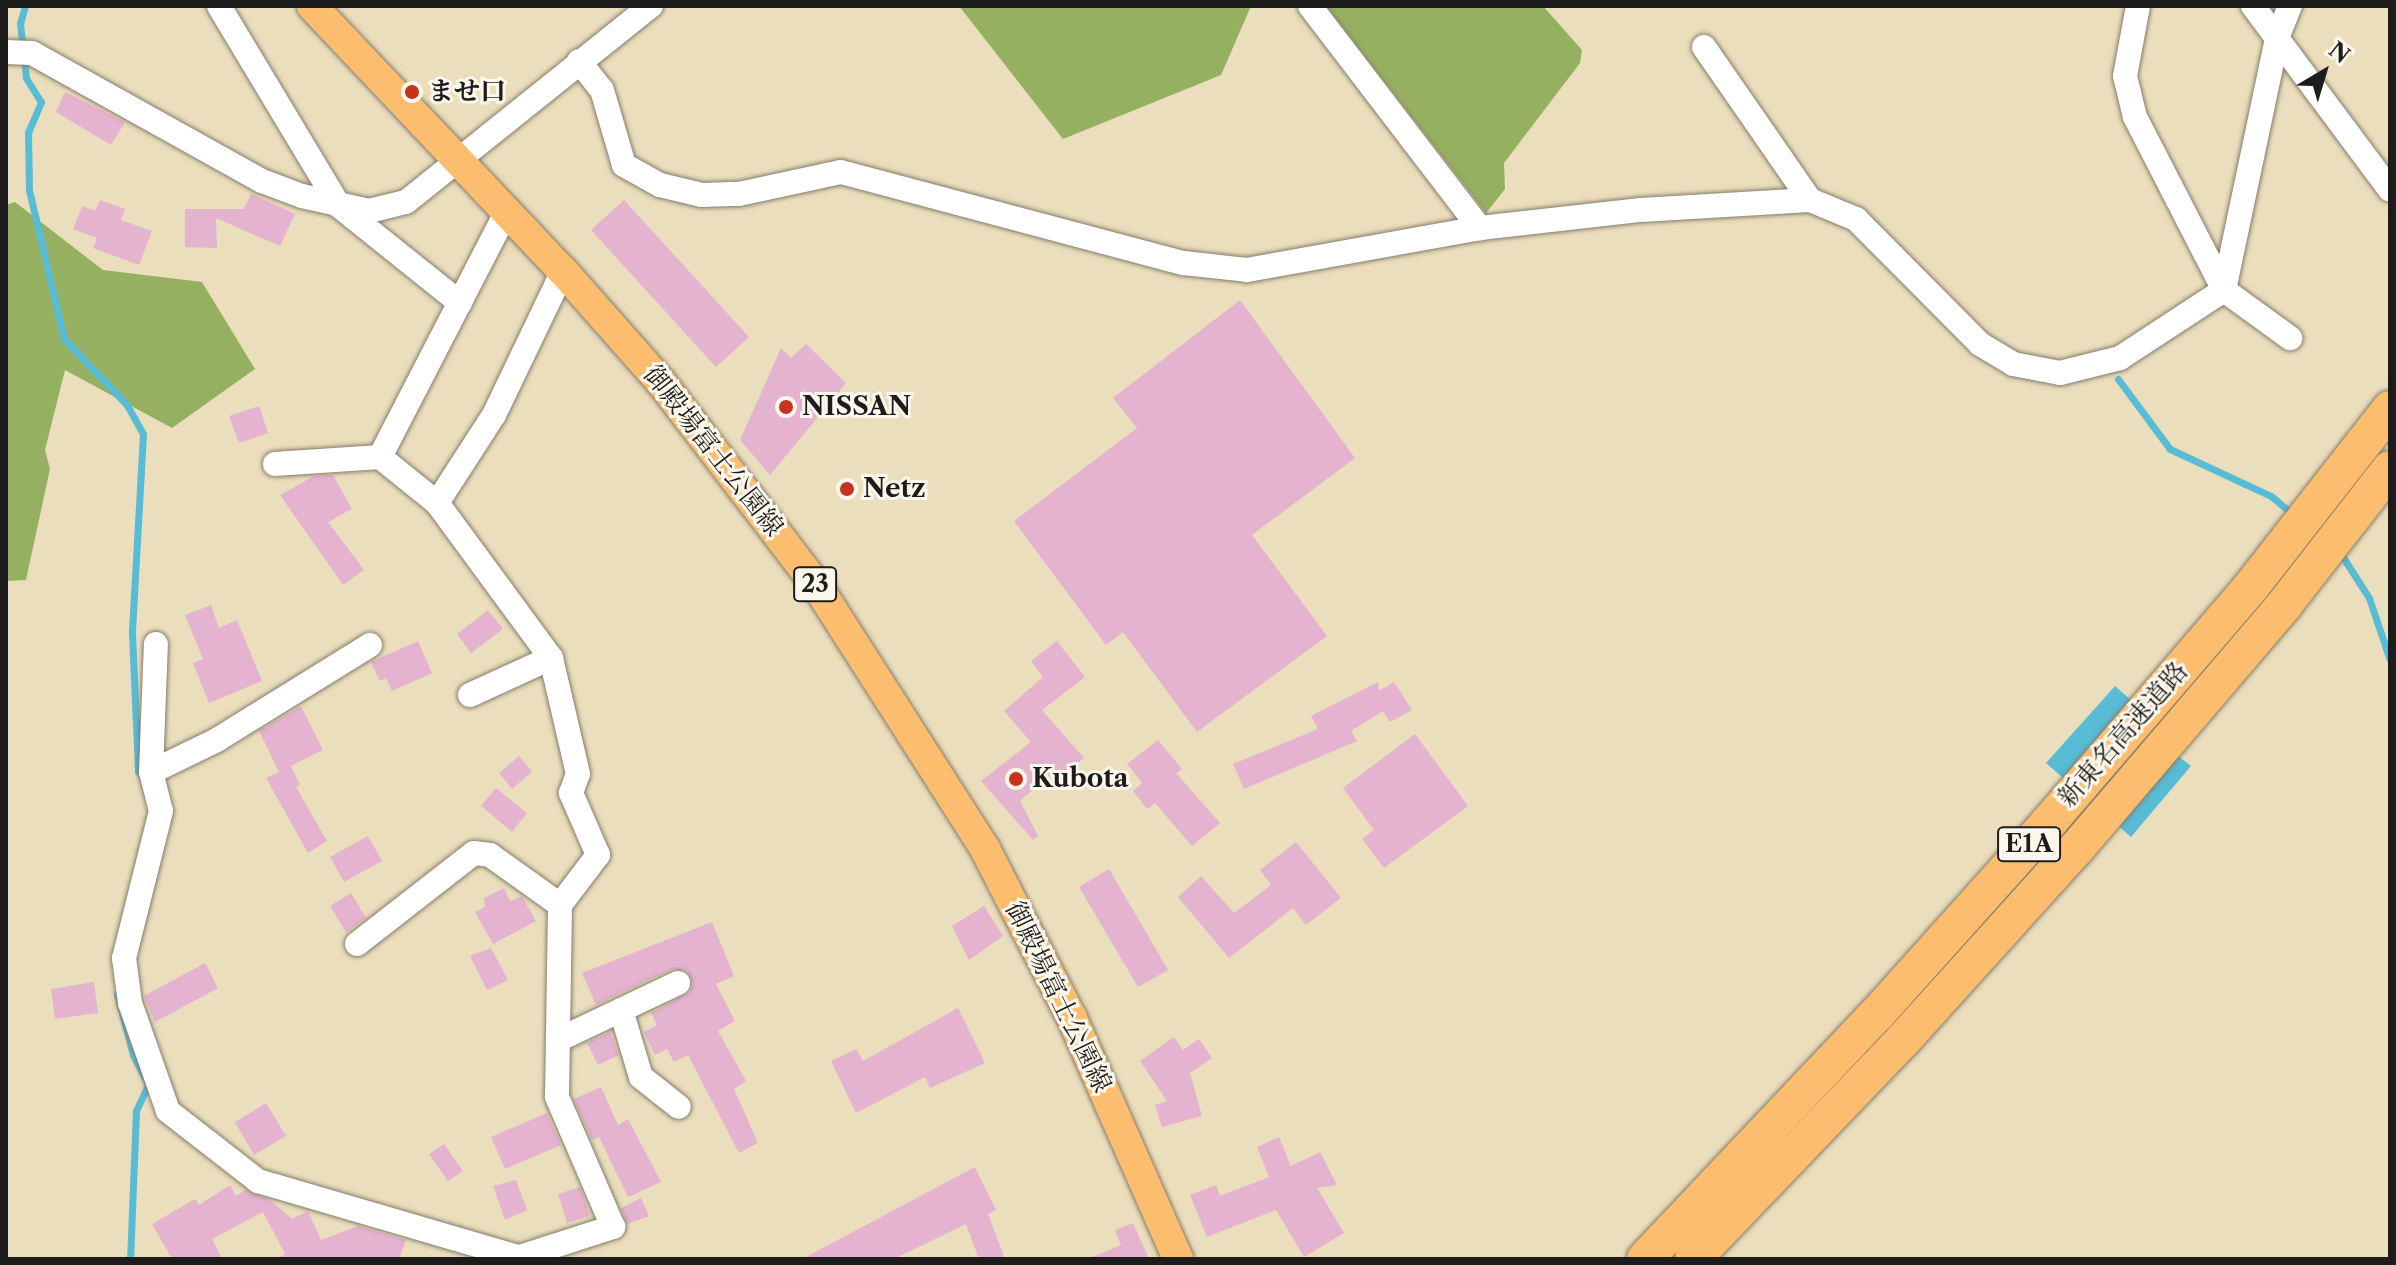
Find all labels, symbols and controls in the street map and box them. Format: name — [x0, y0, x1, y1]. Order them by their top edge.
north arrow — [2284, 32, 2364, 112]
text: N — [2323, 36, 2355, 69]
place label: ませ口 — [428, 76, 506, 108]
marker: ませ口 — [403, 83, 421, 101]
street label: 御殿場富士公園線 — [637, 359, 789, 543]
place label: NISSAN — [802, 391, 911, 423]
marker: NISSAN — [777, 398, 795, 416]
place label: Netz — [863, 473, 926, 505]
marker: Netz — [838, 480, 856, 498]
road number: 23 — [793, 564, 837, 604]
street label: 新東名高速道路 — [2052, 656, 2194, 814]
place label: Kubota — [1032, 763, 1129, 795]
marker: Kubota — [1007, 770, 1025, 788]
road number: E1A — [1997, 824, 2061, 864]
street label: 御殿場富士公園線 — [998, 897, 1118, 1097]

